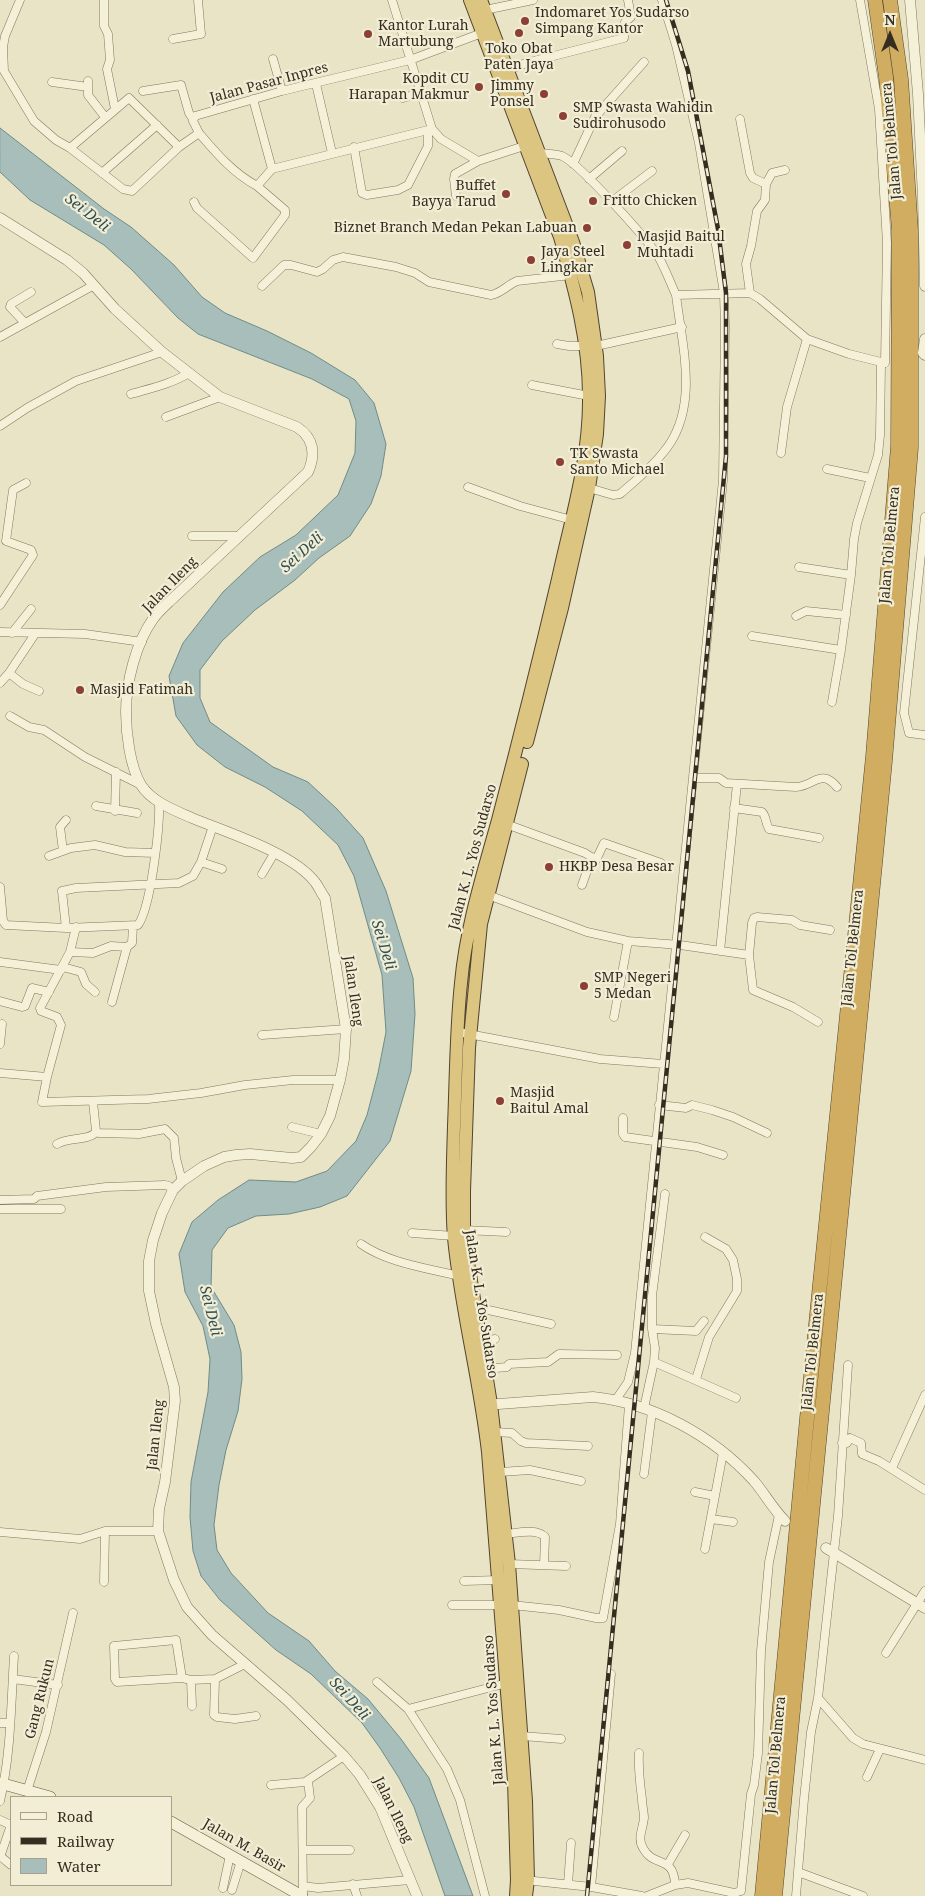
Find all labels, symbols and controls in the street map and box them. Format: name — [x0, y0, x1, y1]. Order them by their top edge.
place label: Indomaret Yos Sudarso Simpang Kantor — [535, 5, 689, 38]
north arrow — [865, 10, 915, 60]
text: N — [884, 10, 896, 29]
marker: Indomaret Yos Sudarso Simpang Kantor — [519, 15, 531, 27]
place label: Kantor Lurah Martubung — [378, 18, 469, 50]
marker: Toko Obat Paten Jaya — [513, 27, 525, 39]
marker: Kantor Lurah Martubung — [362, 28, 374, 40]
place label: Toko Obat Paten Jaya — [484, 41, 554, 74]
street label: Jalan Pasar Inpres — [208, 59, 330, 107]
place label: Kopdit CU Harapan Makmur — [349, 71, 469, 104]
place label: Jimmy Ponsel — [490, 78, 534, 110]
marker: Kopdit CU Harapan Makmur — [473, 81, 485, 93]
street label: Jalan Tol Belmera — [879, 82, 905, 200]
marker: Jimmy Ponsel — [538, 88, 550, 100]
place label: SMP Swasta Wahidin Sudirohusodo — [573, 100, 713, 132]
marker: SMP Swasta Wahidin Sudirohusodo — [557, 110, 569, 122]
place label: Buffet Bayya Tarud — [412, 178, 496, 210]
marker: Buffet Bayya Tarud — [500, 188, 512, 200]
water label: Sei Deli — [61, 190, 113, 236]
place label: Fritto Chicken — [603, 193, 697, 209]
marker: Fritto Chicken — [587, 195, 599, 207]
place label: Biznet Branch Medan Pekan Labuan — [334, 220, 577, 236]
marker: Biznet Branch Medan Pekan Labuan — [581, 222, 593, 234]
place label: Masjid Baitul Muhtadi — [637, 229, 725, 262]
marker: Masjid Baitul Muhtadi — [621, 239, 633, 251]
place label: Jaya Steel Lingkar — [541, 244, 605, 276]
marker: Jaya Steel Lingkar — [525, 254, 537, 266]
place label: TK Swasta Santo Michael — [570, 446, 664, 478]
marker: TK Swasta Santo Michael — [554, 456, 566, 468]
street label: Jalan Tol Belmera — [877, 486, 903, 604]
water label: Sei Deli — [277, 529, 327, 577]
street label: Jalan Ileng — [139, 554, 201, 616]
place label: Masjid Fatimah — [90, 682, 193, 698]
marker: Masjid Fatimah — [74, 684, 86, 696]
street label: Jalan K. L. Yos Sudarso — [445, 782, 501, 932]
place label: HKBP Desa Besar — [559, 859, 674, 875]
marker: HKBP Desa Besar — [543, 861, 555, 873]
street label: Jalan Tol Belmera — [838, 889, 868, 1007]
water label: Sei Deli — [367, 918, 399, 972]
street label: Jalan Ileng — [340, 955, 366, 1027]
place label: SMP Negeri 5 Medan — [594, 970, 671, 1002]
marker: SMP Negeri 5 Medan — [578, 980, 590, 992]
place label: Masjid Baitul Amal — [510, 1085, 589, 1118]
marker: Masjid Baitul Amal — [494, 1095, 506, 1107]
street label: Jalan K. L. Yos Sudarso — [461, 1228, 501, 1380]
water label: Sei Deli — [195, 1284, 225, 1338]
street label: Jalan Tol Belmera — [798, 1293, 828, 1411]
street label: Jalan Ileng — [144, 1399, 168, 1471]
street label: Jalan K. L. Yos Sudarso — [480, 1634, 508, 1786]
street label: Gang Rukun — [22, 1657, 58, 1741]
water label: Sei Deli — [325, 1674, 373, 1724]
street label: Jalan Tol Belmera — [763, 1696, 789, 1814]
street label: Jalan Ileng — [370, 1774, 416, 1846]
legend — [10, 1796, 172, 1886]
text: Road — [57, 1806, 93, 1826]
street label: Jalan M. Basir — [200, 1816, 288, 1876]
text: Railway — [57, 1831, 114, 1851]
text: Water — [57, 1856, 100, 1876]

